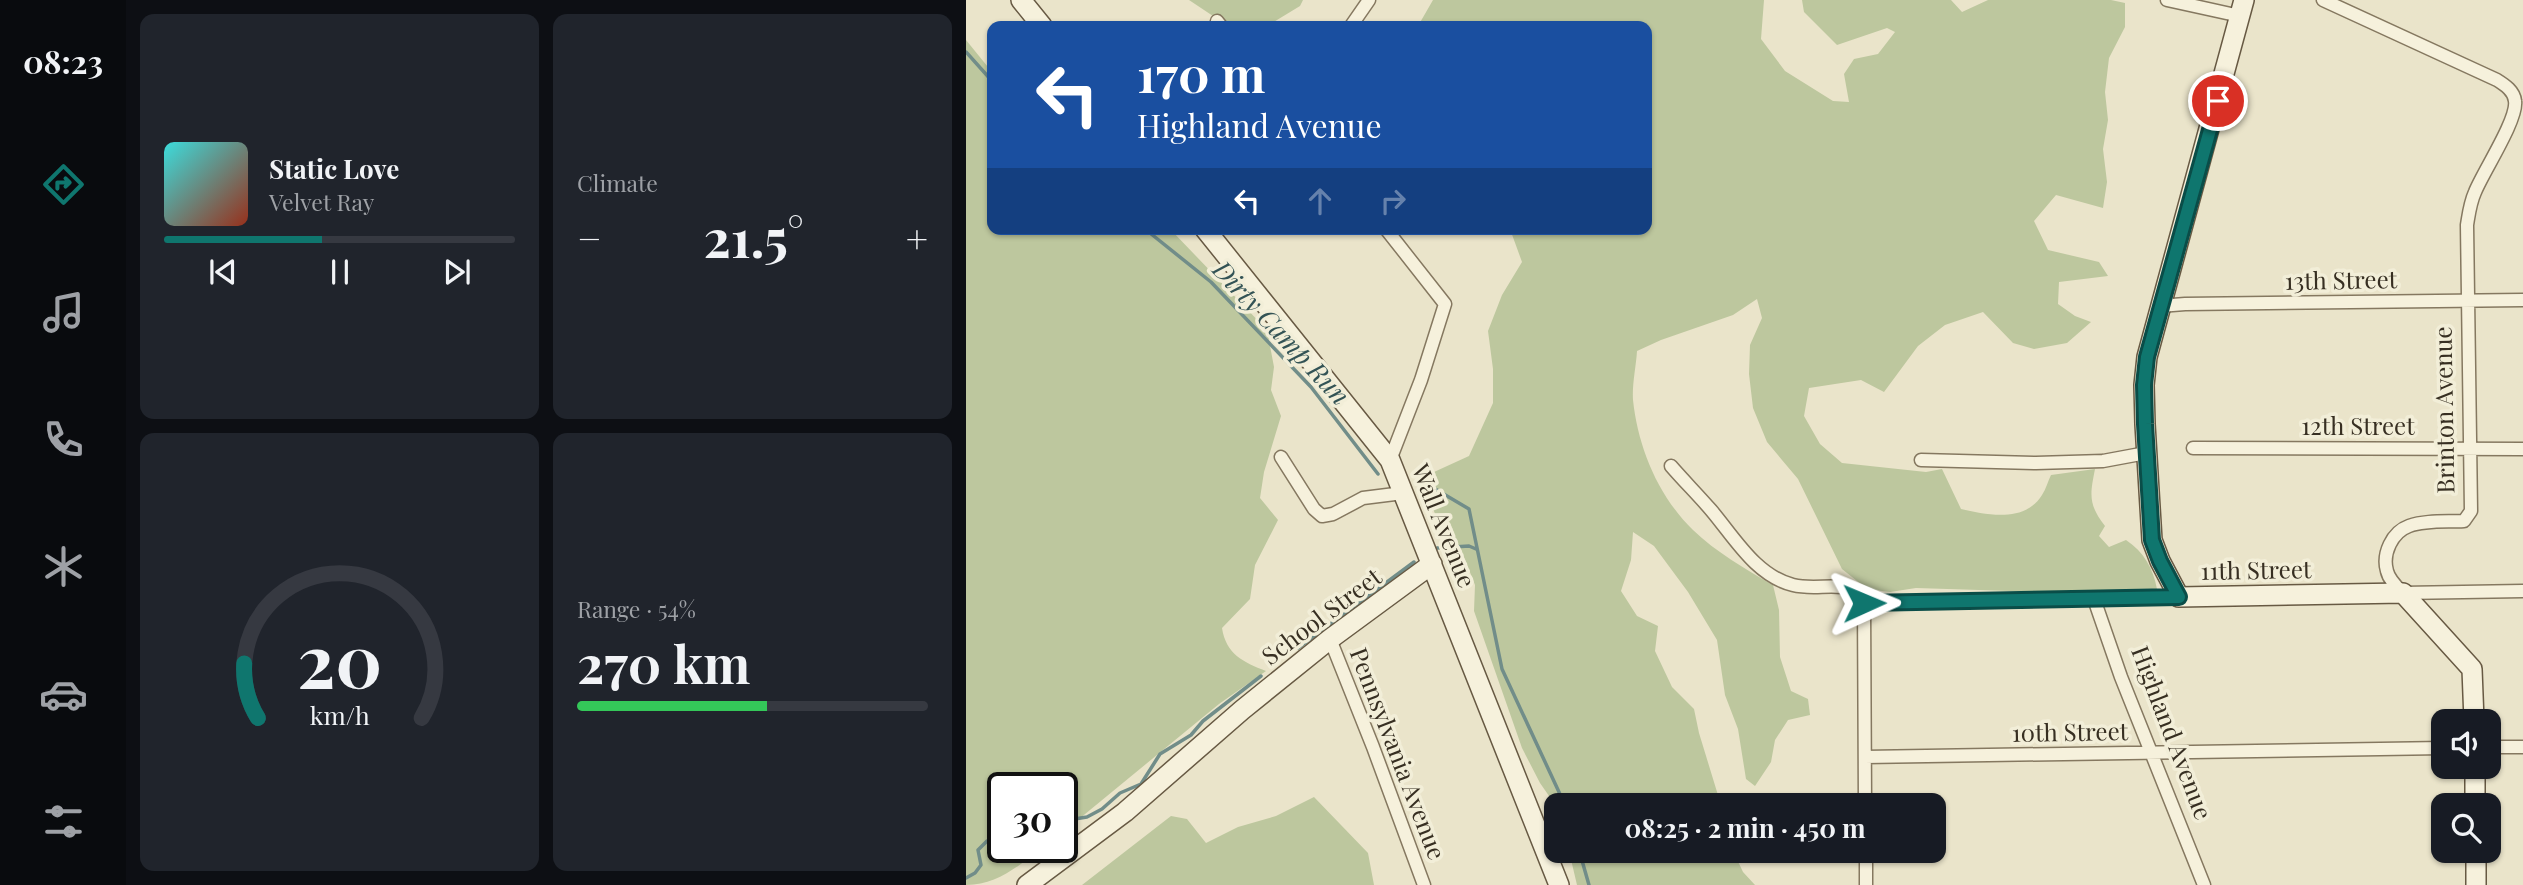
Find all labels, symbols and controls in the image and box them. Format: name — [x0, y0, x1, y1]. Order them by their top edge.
text: 08:23 — [23, 39, 103, 82]
text: 170 m — [1137, 40, 1265, 105]
icon: left — [1022, 49, 1113, 140]
pin — [2188, 71, 2248, 131]
icon: arrive — [2199, 82, 2237, 120]
text: Highland Avenue — [1137, 103, 1382, 146]
text: Static Love — [269, 151, 399, 186]
icon: directions — [39, 160, 88, 209]
text: Climate — [577, 167, 658, 198]
icon: left — [1228, 182, 1266, 220]
icon: ahead — [1301, 182, 1339, 220]
icon: right — [1374, 182, 1412, 220]
text: Velvet Ray — [269, 186, 374, 217]
text: 21.5° — [704, 202, 804, 271]
text: − — [577, 212, 602, 263]
text: + — [906, 212, 928, 263]
water label: Dirty Camp Run — [1205, 251, 1358, 412]
icon: previous — [204, 253, 242, 291]
icon: pause — [321, 253, 359, 291]
icon: next — [438, 253, 476, 291]
street label: 13th Street — [2285, 262, 2398, 296]
icon: music — [39, 288, 88, 337]
street label: Brinton Avenue — [2426, 326, 2460, 494]
street label: 12th Street — [2301, 409, 2415, 441]
icon: phone — [39, 415, 88, 464]
street label: Wall Avenue — [1405, 458, 1484, 592]
icon: climate — [39, 542, 88, 591]
street label: 11th Street — [2200, 552, 2312, 586]
street label: School Street — [1254, 560, 1388, 671]
position arrow — [1827, 566, 1901, 640]
text: Range · 54% — [577, 593, 696, 624]
text: 20 — [297, 609, 382, 706]
text: 270 km — [577, 628, 750, 697]
street label: Highland Avenue — [2125, 641, 2221, 824]
street label: Pennsylvania Avenue — [1344, 643, 1454, 864]
icon: car — [39, 670, 88, 719]
text: km/h — [310, 698, 370, 731]
map controls — [2431, 709, 2501, 863]
button: sound — [2431, 709, 2501, 779]
street label: 10th Street — [2012, 714, 2129, 748]
speed limit sign: 30 — [987, 772, 1078, 863]
button: search — [2431, 793, 2501, 863]
icon: filters — [39, 797, 88, 846]
text: 08:25 · 2 min · 450 m — [1625, 810, 1866, 845]

